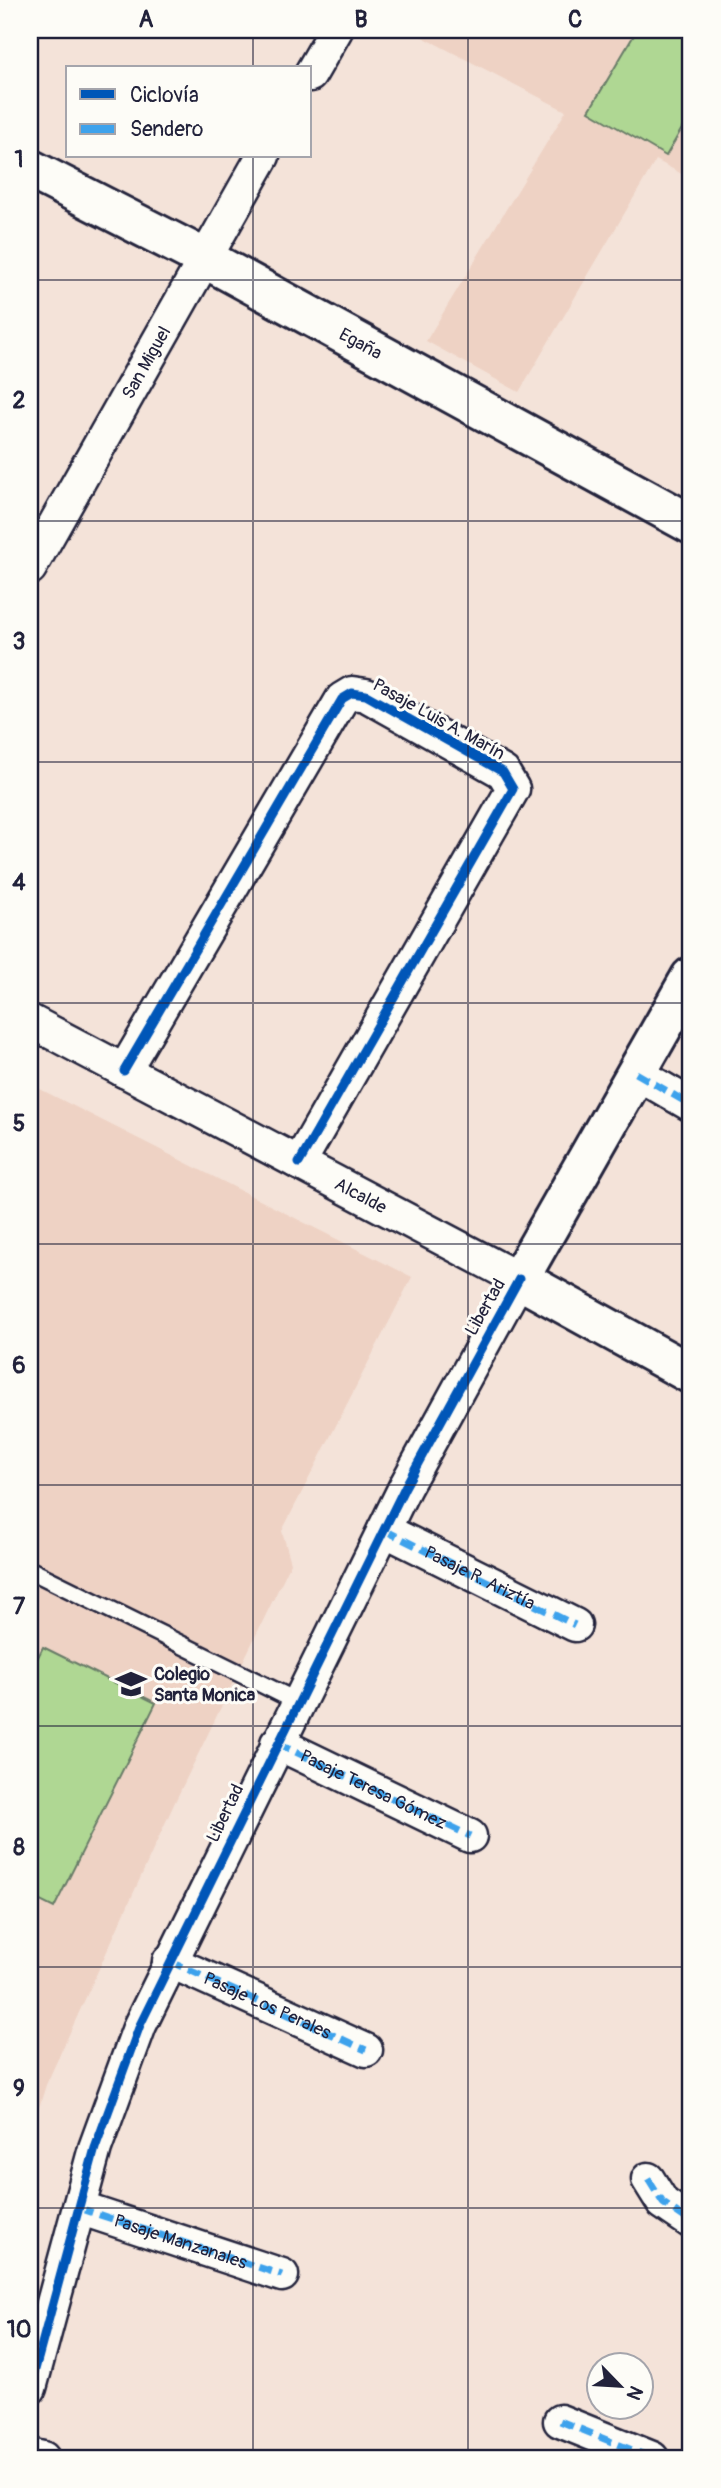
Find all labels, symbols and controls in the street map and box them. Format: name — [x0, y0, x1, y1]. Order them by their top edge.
text: A — [139, 5, 154, 34]
text: B — [354, 5, 368, 34]
text: C — [568, 5, 582, 34]
legend — [66, 66, 312, 158]
text: Ciclovía — [130, 82, 199, 109]
text: Sendero — [130, 116, 203, 143]
text: 1 — [15, 145, 24, 174]
street label: San Miguel — [117, 322, 176, 403]
street label: Egaña — [335, 323, 386, 365]
text: 2 — [13, 386, 26, 415]
text: 3 — [13, 627, 25, 656]
street label: Pasaje Luis A. Marín — [369, 674, 509, 765]
text: 4 — [12, 868, 26, 897]
text: 5 — [13, 1109, 25, 1138]
street label: Alcalde — [331, 1173, 391, 1219]
street label: Libertad — [460, 1275, 511, 1340]
text: 6 — [12, 1351, 26, 1380]
street label: Pasaje R. Ariztía — [420, 1541, 539, 1615]
text: 7 — [13, 1592, 26, 1621]
place label: Colegio Santa Monica — [154, 1663, 256, 1707]
school or university icon: Colegio Santa Monica — [114, 1667, 148, 1701]
street label: Pasaje Teresa Gómez — [296, 1745, 450, 1835]
street label: Libertad — [202, 1780, 249, 1846]
text: 8 — [13, 1833, 25, 1862]
street label: Pasaje Los Perales — [200, 1967, 335, 2045]
text: 9 — [13, 2074, 25, 2103]
street label: Pasaje Manzanales — [111, 2209, 250, 2275]
text: 10 — [7, 2315, 31, 2344]
north arrow — [584, 2352, 654, 2422]
text: N — [621, 2382, 648, 2404]

